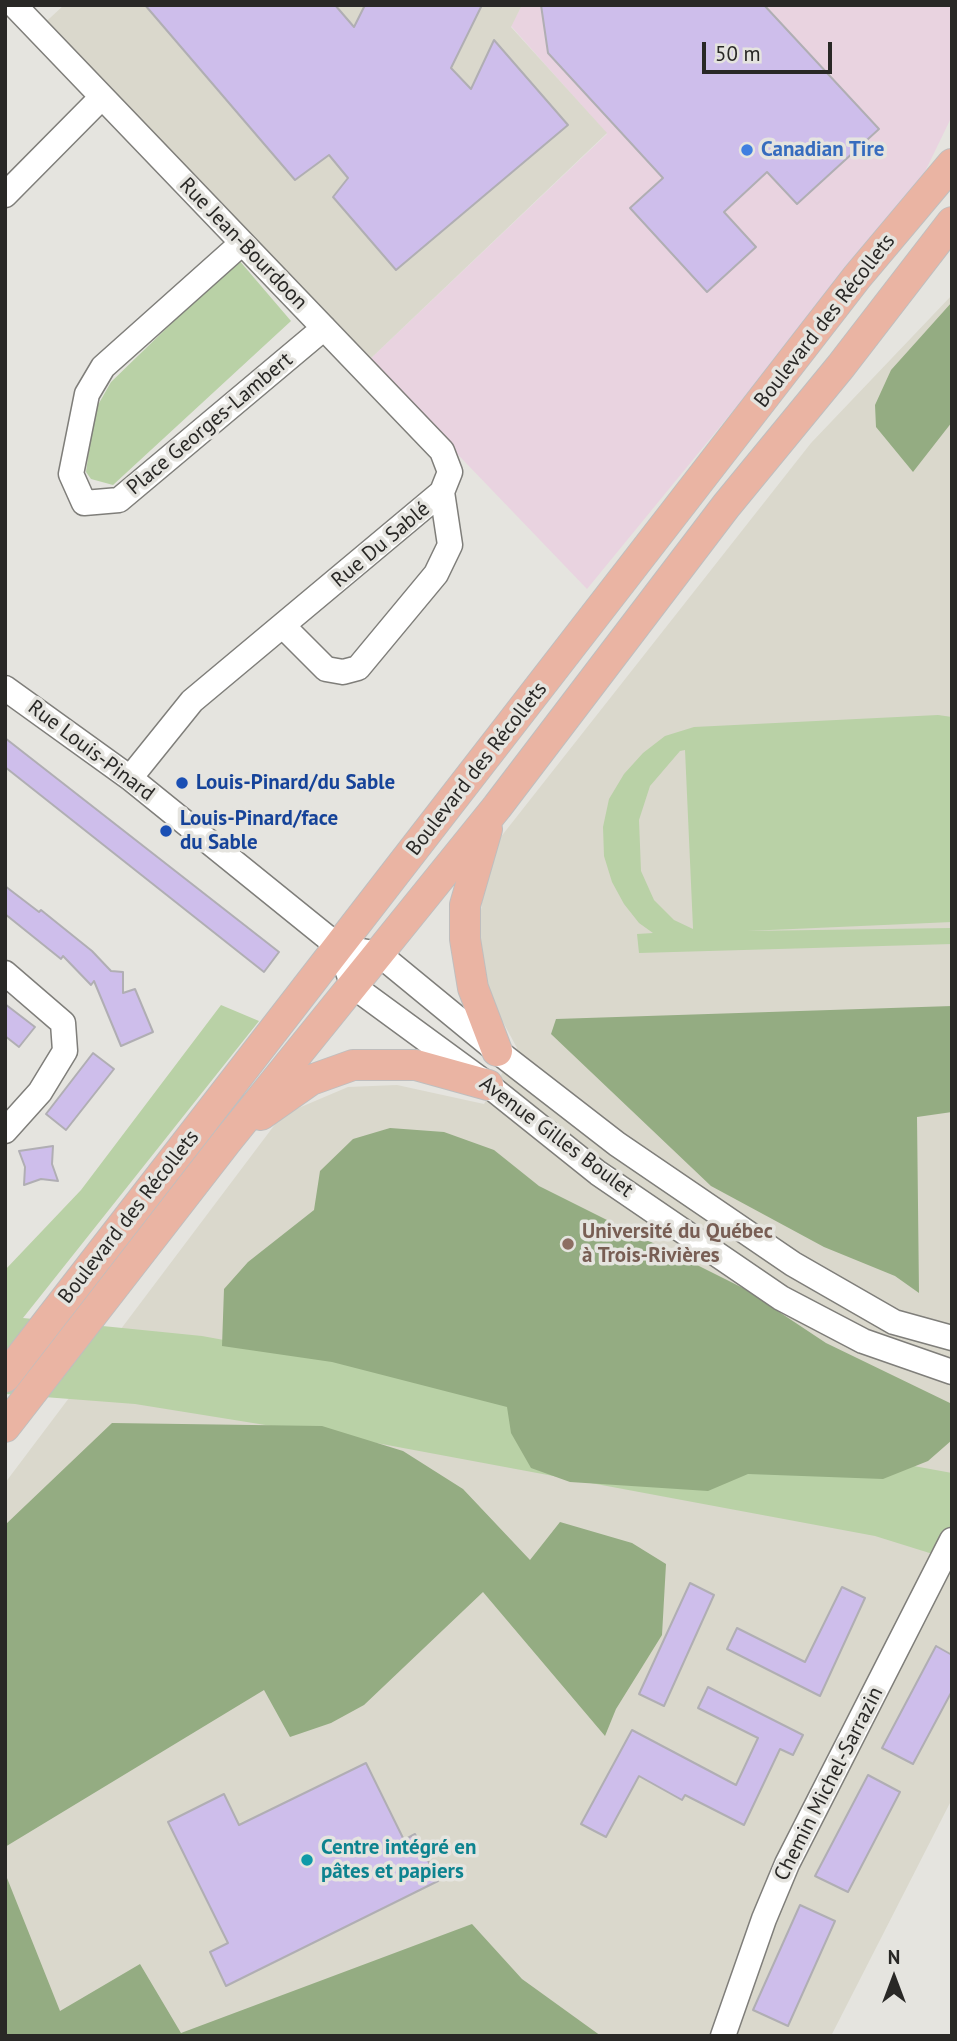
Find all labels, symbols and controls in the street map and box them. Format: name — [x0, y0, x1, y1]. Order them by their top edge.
scale bar — [705, 28, 834, 72]
text: 50 m — [715, 40, 761, 67]
place label: Canadian Tire — [761, 137, 885, 163]
marker: Canadian Tire — [739, 142, 755, 158]
street label: Rue Jean-Bourdoon — [174, 173, 312, 315]
street label: Boulevard des Récollets — [749, 229, 901, 413]
street label: Place Georges-Lambert — [122, 347, 298, 501]
street label: Rue Du Sablé — [327, 497, 435, 593]
street label: Boulevard des Récollets — [401, 677, 553, 861]
street label: Rue Louis-Pinard — [23, 695, 159, 807]
place label: Louis-Pinard/du Sable — [196, 770, 395, 796]
marker: Louis-Pinard/du Sable — [174, 775, 190, 791]
place label: Louis-Pinard/face du Sable — [180, 806, 338, 856]
marker: Louis-Pinard/face du Sable — [158, 823, 174, 839]
street label: Avenue Gilles Boulet — [474, 1071, 638, 1203]
street label: Boulevard des Récollets — [53, 1125, 205, 1309]
place label: Université du Québec à Trois-Rivières — [582, 1219, 773, 1269]
marker: Université du Québec à Trois-Rivières — [560, 1236, 576, 1252]
street label: Chemin Michel-Sarrazin — [769, 1683, 889, 1885]
place label: Centre intégré en pâtes et papiers — [321, 1835, 476, 1885]
marker: Centre intégré en pâtes et papiers — [299, 1852, 315, 1868]
north arrow — [859, 1943, 929, 2013]
text: N — [888, 1945, 900, 1969]

